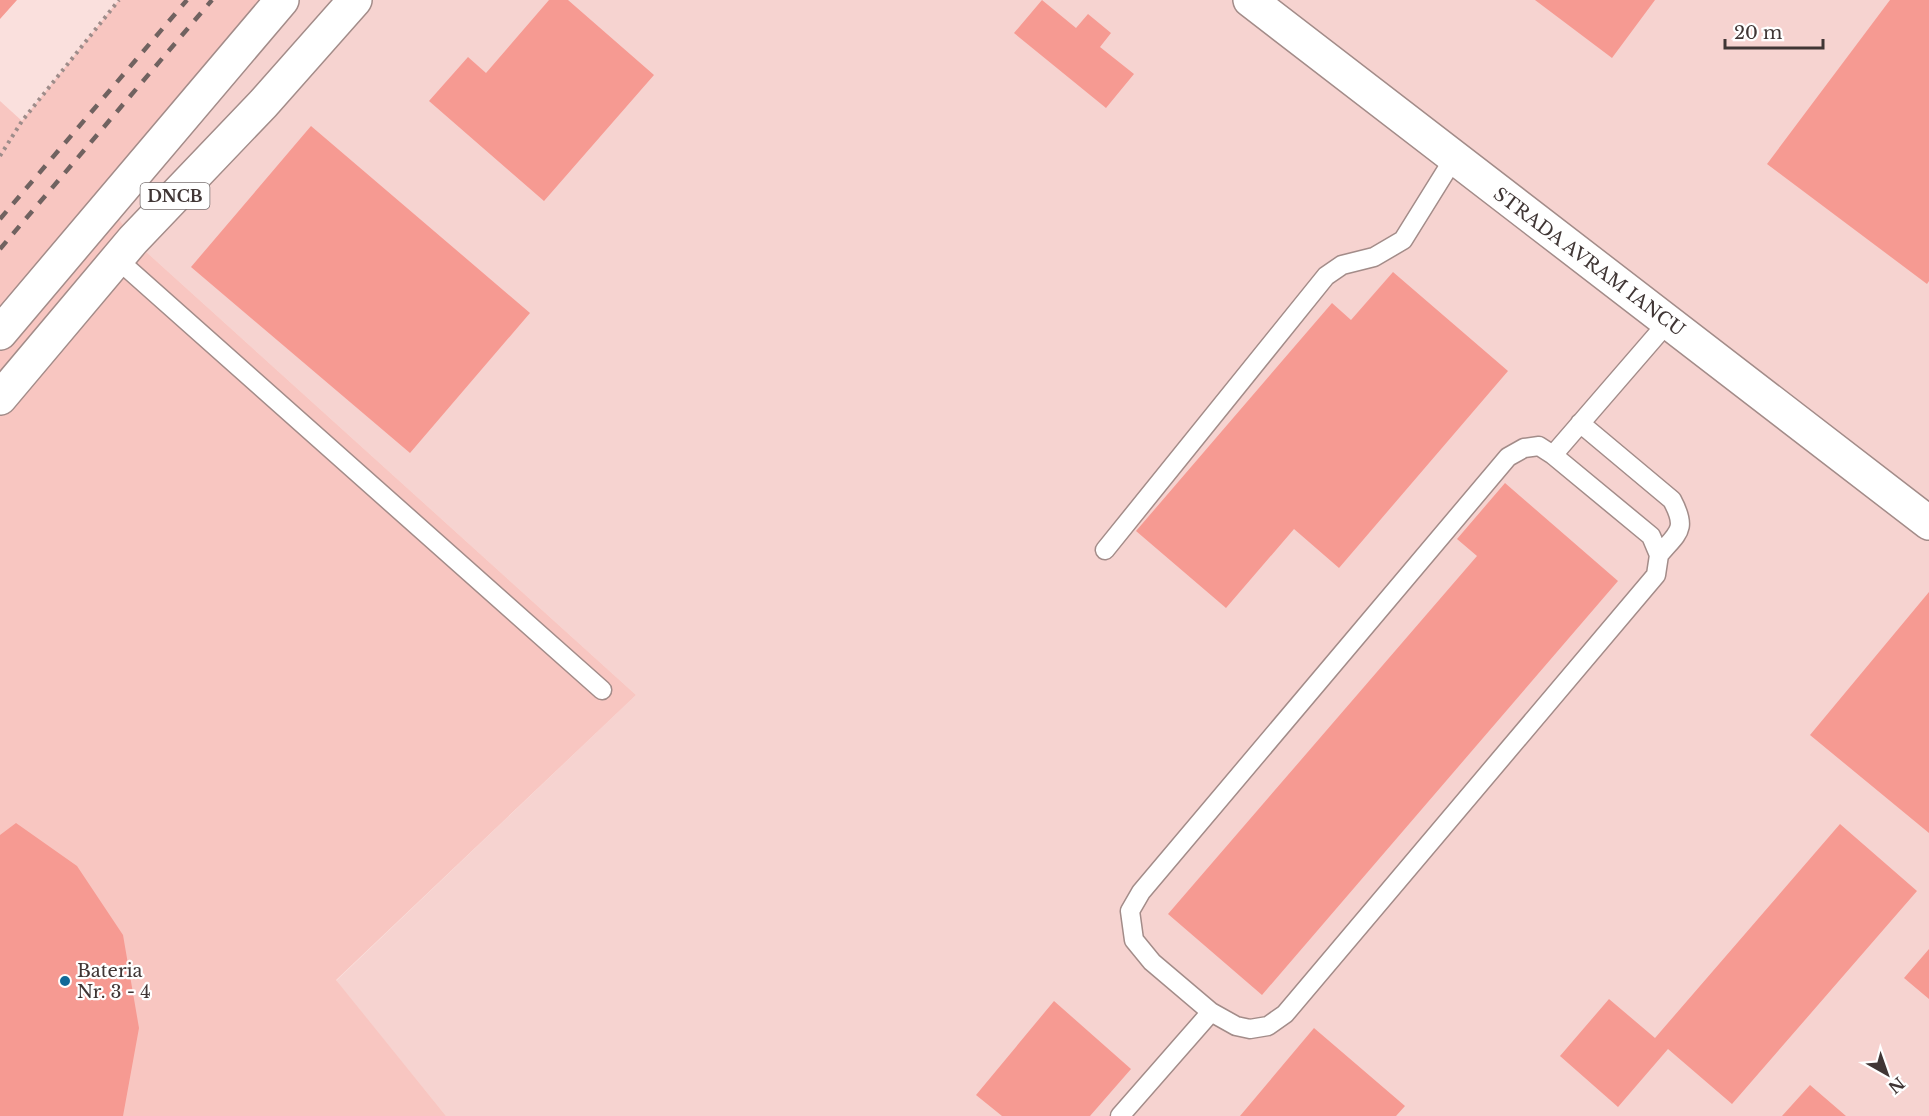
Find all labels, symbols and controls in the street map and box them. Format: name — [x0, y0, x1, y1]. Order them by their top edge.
scale bar — [1725, 12, 1822, 50]
text: 20 m — [1734, 22, 1782, 44]
road number: DNCB — [140, 183, 210, 209]
street label: STRADA AVRAM IANCU — [1489, 183, 1689, 341]
place label: Bateria Nr. 3 - 4 — [77, 960, 151, 1003]
marker: Bateria Nr. 3 - 4 — [58, 974, 72, 988]
north arrow — [1857, 1044, 1917, 1104]
text: N — [1884, 1073, 1909, 1098]

